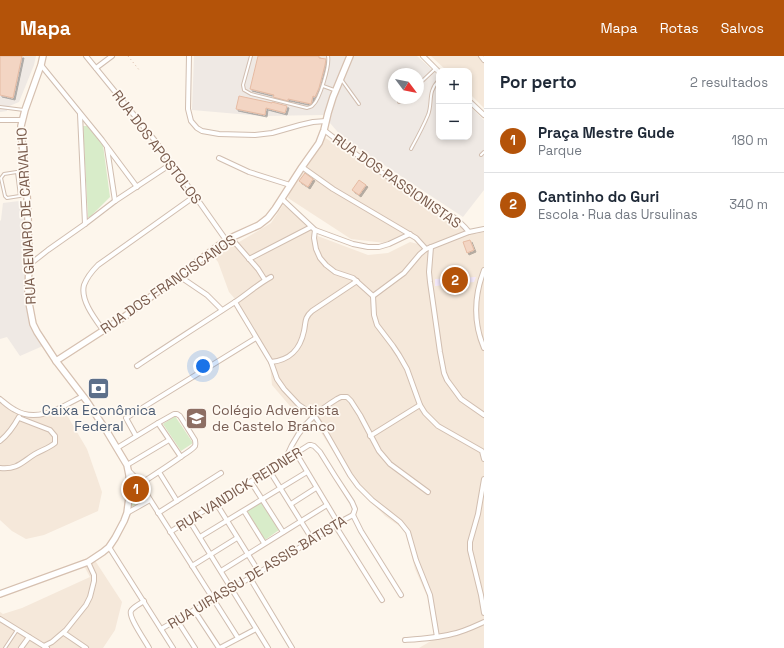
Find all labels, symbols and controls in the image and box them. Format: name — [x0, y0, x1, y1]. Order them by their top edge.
text: Mapa — [20, 16, 71, 41]
text: Mapa — [600, 19, 638, 37]
text: Rotas — [660, 19, 699, 37]
text: Salvos — [721, 19, 764, 37]
north arrow — [388, 68, 424, 104]
map controls — [436, 68, 472, 140]
button: + — [436, 68, 472, 104]
text: Por perto — [500, 71, 577, 93]
text: 2 resultados — [690, 74, 768, 91]
street label: RUA DOS APOSTOLOS — [108, 86, 206, 208]
button: − — [436, 104, 472, 140]
text: Praça Mestre Gude — [538, 123, 675, 142]
street label: RUA GENARO DE CARVALHO — [12, 127, 40, 305]
street label: RUA DOS PASSIONISTAS — [329, 130, 465, 232]
text: 1 — [510, 132, 516, 149]
text: 180 m — [732, 132, 768, 149]
text: Parque — [538, 142, 582, 159]
text: Cantinho do Guri — [538, 187, 659, 206]
text: 2 — [509, 196, 517, 213]
text: 340 m — [729, 196, 768, 213]
text: Escola · Rua das Ursulinas — [538, 206, 698, 223]
street label: RUA DOS FRANCISCANOS — [97, 230, 239, 338]
pin: 2 — [442, 265, 468, 295]
your location — [193, 356, 213, 376]
bank icon: Caixa Econômica Federal — [86, 375, 112, 401]
place label: Caixa Econômica Federal — [42, 401, 156, 435]
place label: Colégio Adventista de Castelo Branco — [212, 401, 339, 435]
school or university icon: Colégio Adventista de Castelo Branco — [184, 405, 210, 431]
street label: RUA VANDICK REIDNER — [173, 443, 306, 535]
pin: 1 — [123, 474, 149, 504]
street label: RUA UIRASSU DE ASSIS BATISTA — [164, 511, 350, 633]

